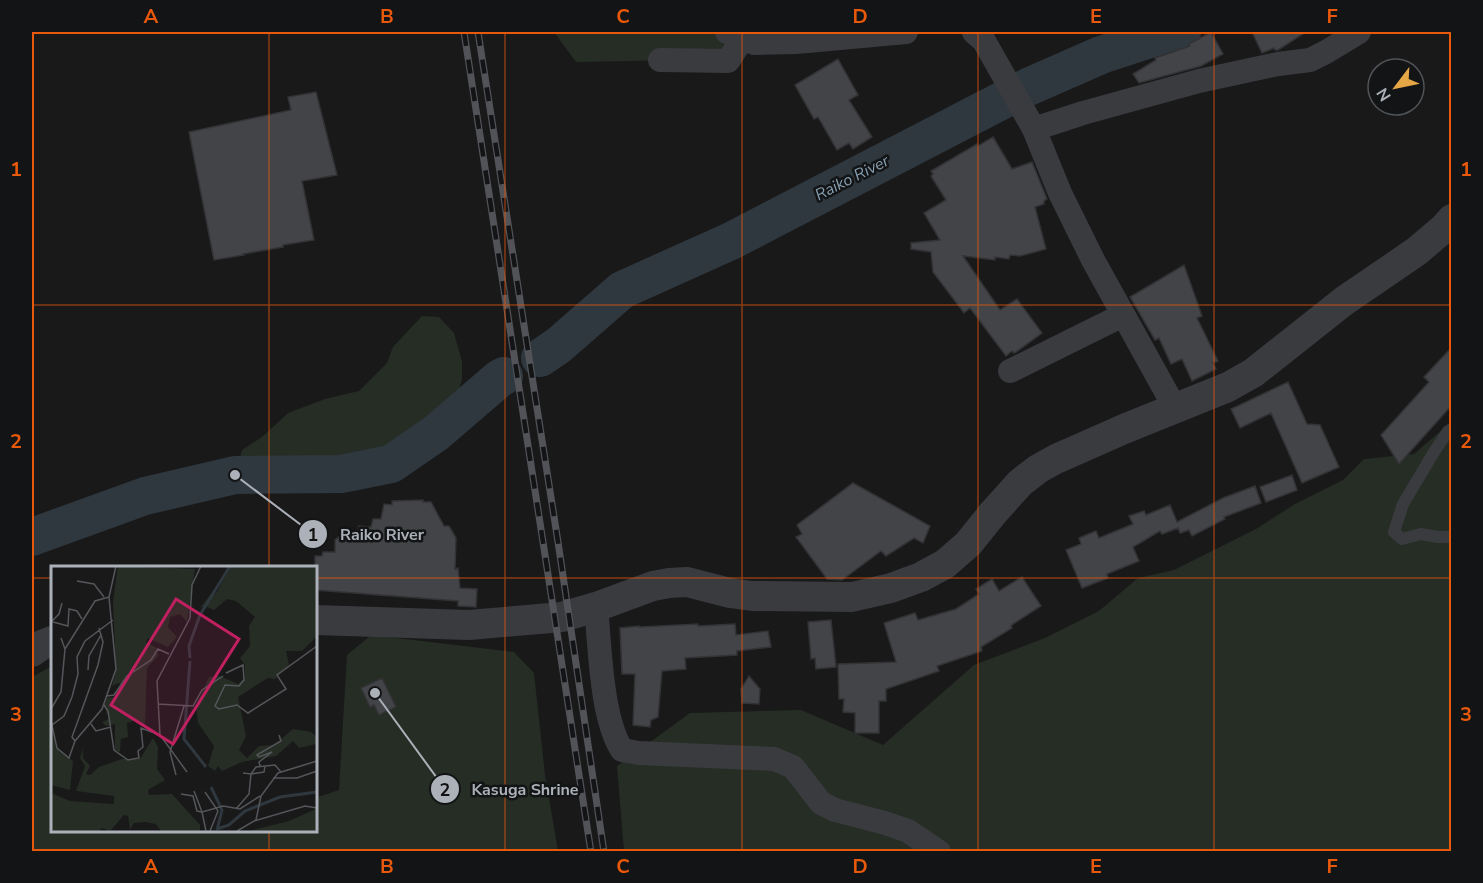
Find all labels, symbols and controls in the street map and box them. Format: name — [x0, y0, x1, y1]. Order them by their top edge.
text: A — [144, 3, 159, 30]
text: B — [380, 3, 394, 30]
text: C — [616, 3, 630, 30]
text: D — [852, 3, 868, 30]
text: E — [1090, 3, 1102, 30]
text: F — [1326, 3, 1338, 30]
north arrow — [1366, 57, 1426, 117]
text: N — [1372, 84, 1397, 105]
water label: Raiko River — [811, 149, 894, 206]
text: 1 — [10, 156, 22, 183]
text: 1 — [1460, 156, 1472, 183]
text: 2 — [10, 428, 22, 455]
text: 2 — [1460, 428, 1472, 455]
callout: Raiko River — [298, 517, 436, 551]
text: 1 — [308, 523, 318, 547]
text: Raiko River — [340, 524, 425, 546]
inset map — [51, 566, 316, 832]
text: 3 — [10, 701, 22, 728]
text: 3 — [1460, 701, 1472, 728]
callout: Kasuga Shrine — [430, 772, 591, 806]
text: 2 — [440, 778, 450, 802]
text: Kasuga Shrine — [471, 779, 579, 801]
text: A — [144, 853, 159, 880]
text: B — [380, 853, 394, 880]
text: C — [616, 853, 630, 880]
text: D — [852, 853, 868, 880]
text: E — [1090, 853, 1102, 880]
text: F — [1326, 853, 1338, 880]

